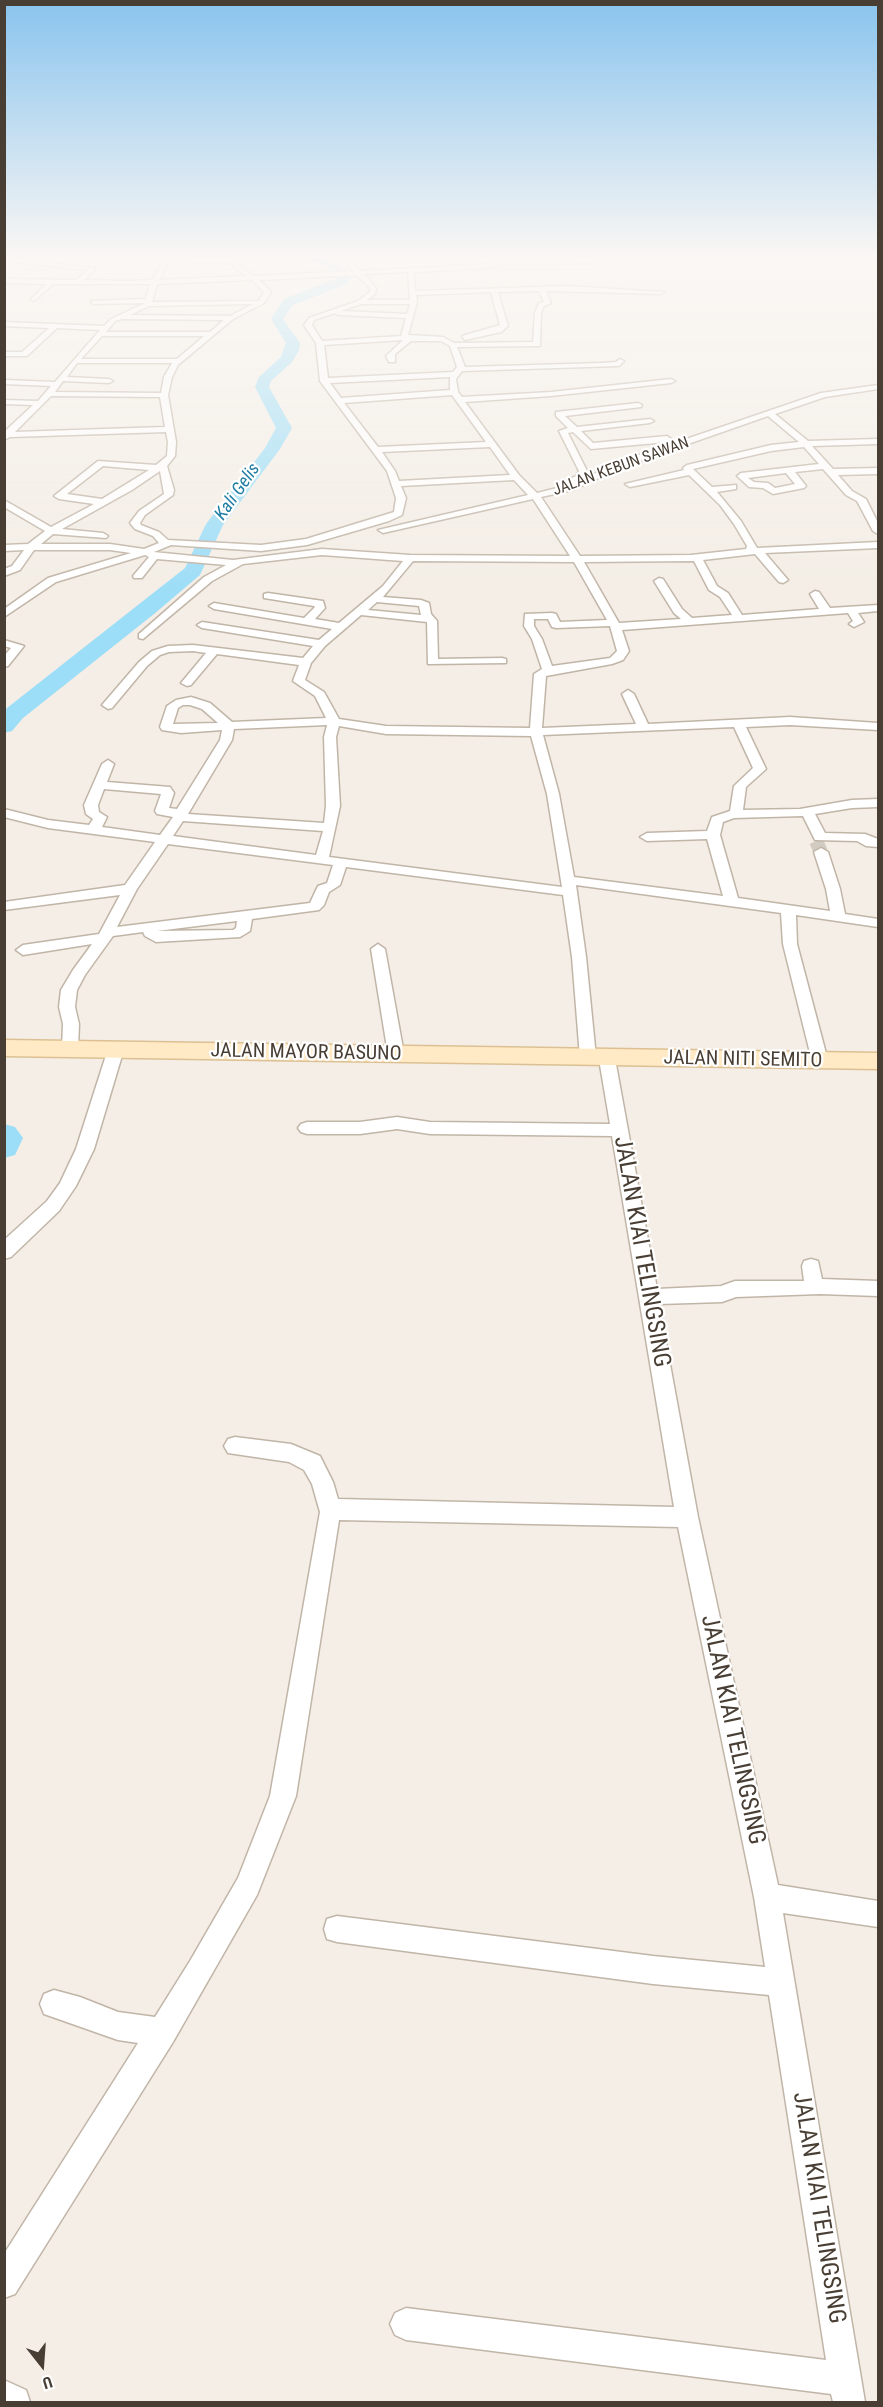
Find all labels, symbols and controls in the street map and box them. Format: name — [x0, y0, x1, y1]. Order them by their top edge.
street label: JALAN KEBUN SAWAN — [550, 433, 692, 501]
water label: Kali Gelis — [211, 459, 265, 525]
street label: JALAN MAYOR BASUNO — [210, 1039, 402, 1067]
street label: JALAN NITI SEMITO — [664, 1047, 822, 1073]
street label: JALAN KIAI TELINGSING — [606, 1134, 676, 1370]
street label: JALAN KIAI TELINGSING — [694, 1613, 770, 1847]
street label: JALAN KIAI TELINGSING — [785, 2090, 851, 2326]
north arrow — [12, 2335, 72, 2395]
text: U — [40, 2372, 55, 2393]

